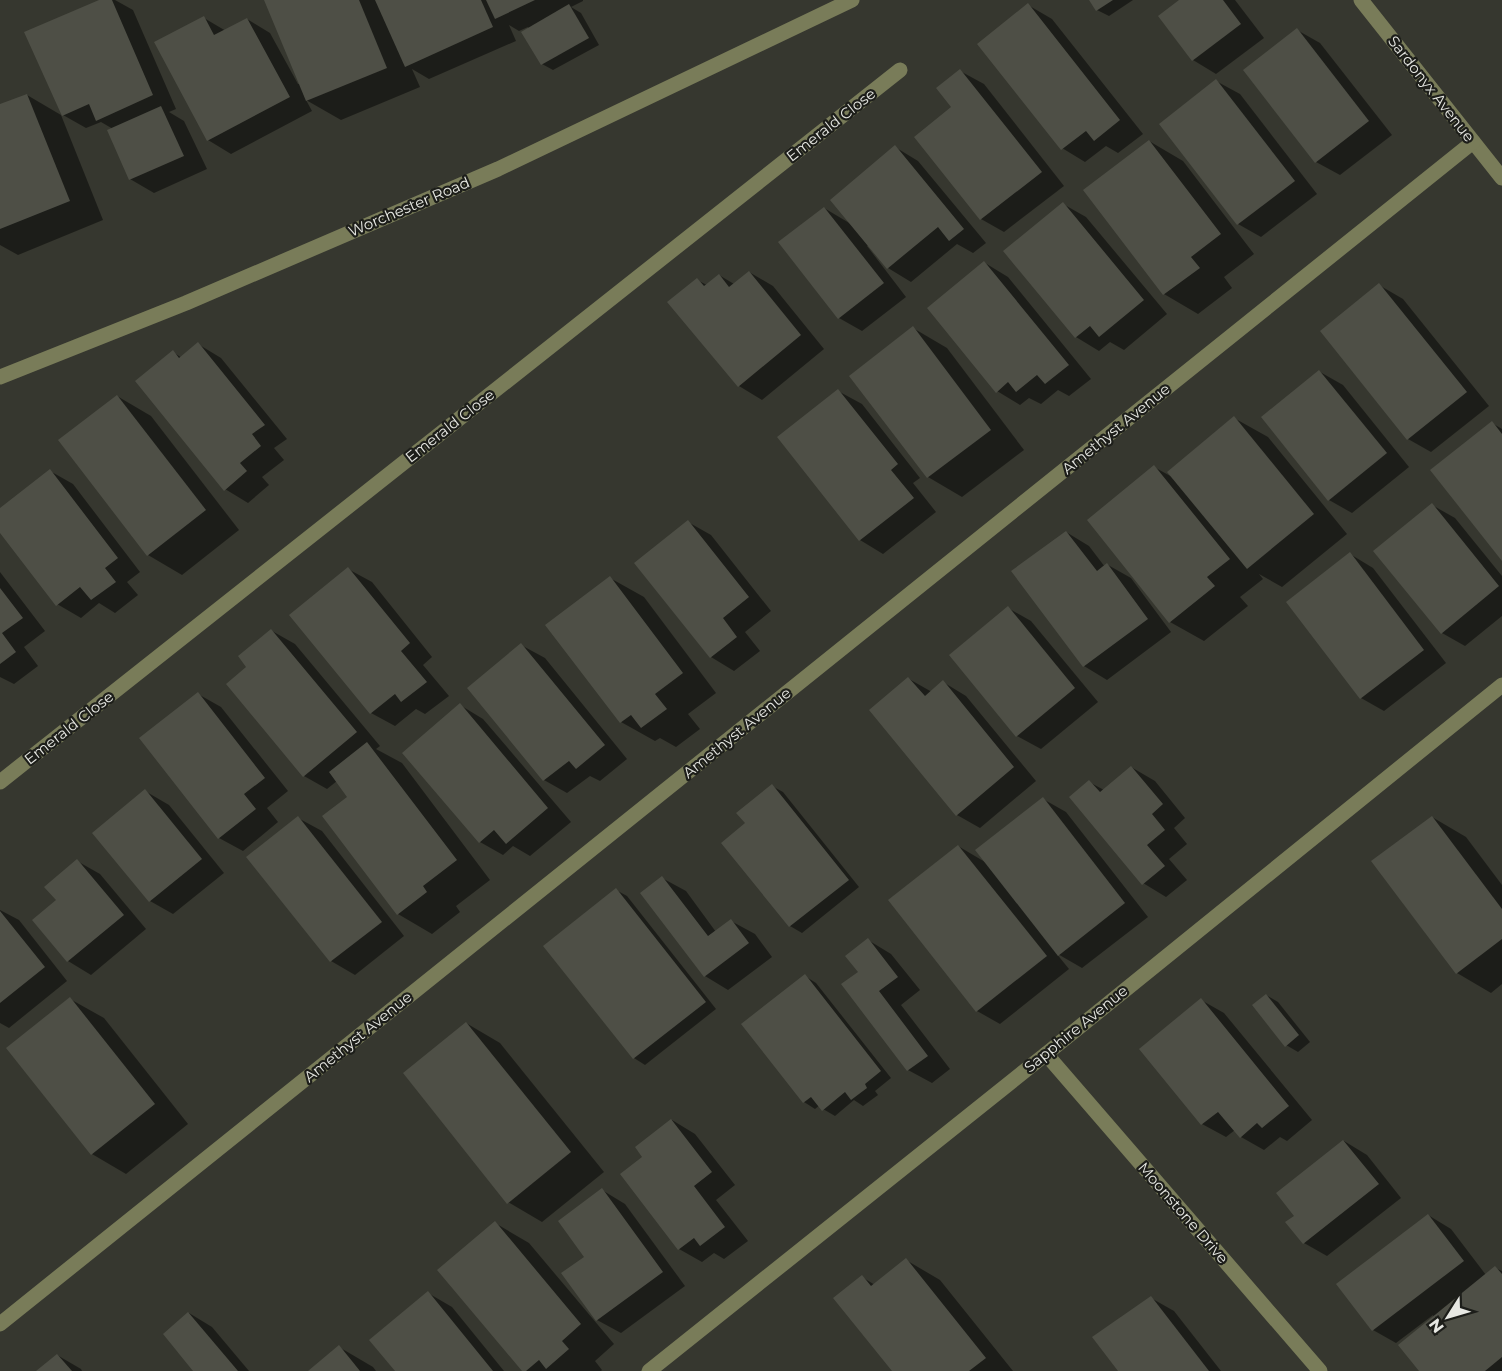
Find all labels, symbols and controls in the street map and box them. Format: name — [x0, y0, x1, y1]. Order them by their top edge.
street label: Sardonyx Avenue — [1384, 32, 1479, 146]
street label: Emerald Close — [782, 84, 879, 165]
street label: Worchester Road — [345, 172, 472, 241]
street label: Amethyst Avenue — [1058, 379, 1174, 478]
street label: Emerald Close — [401, 385, 498, 466]
street label: Amethyst Avenue — [679, 683, 795, 782]
street label: Emerald Close — [20, 687, 117, 768]
street label: Sapphire Avenue — [1020, 981, 1131, 1076]
street label: Amethyst Avenue — [300, 987, 416, 1086]
street label: Moonstone Drive — [1134, 1158, 1233, 1267]
north arrow — [1418, 1287, 1478, 1347]
text: N — [1425, 1315, 1448, 1337]

